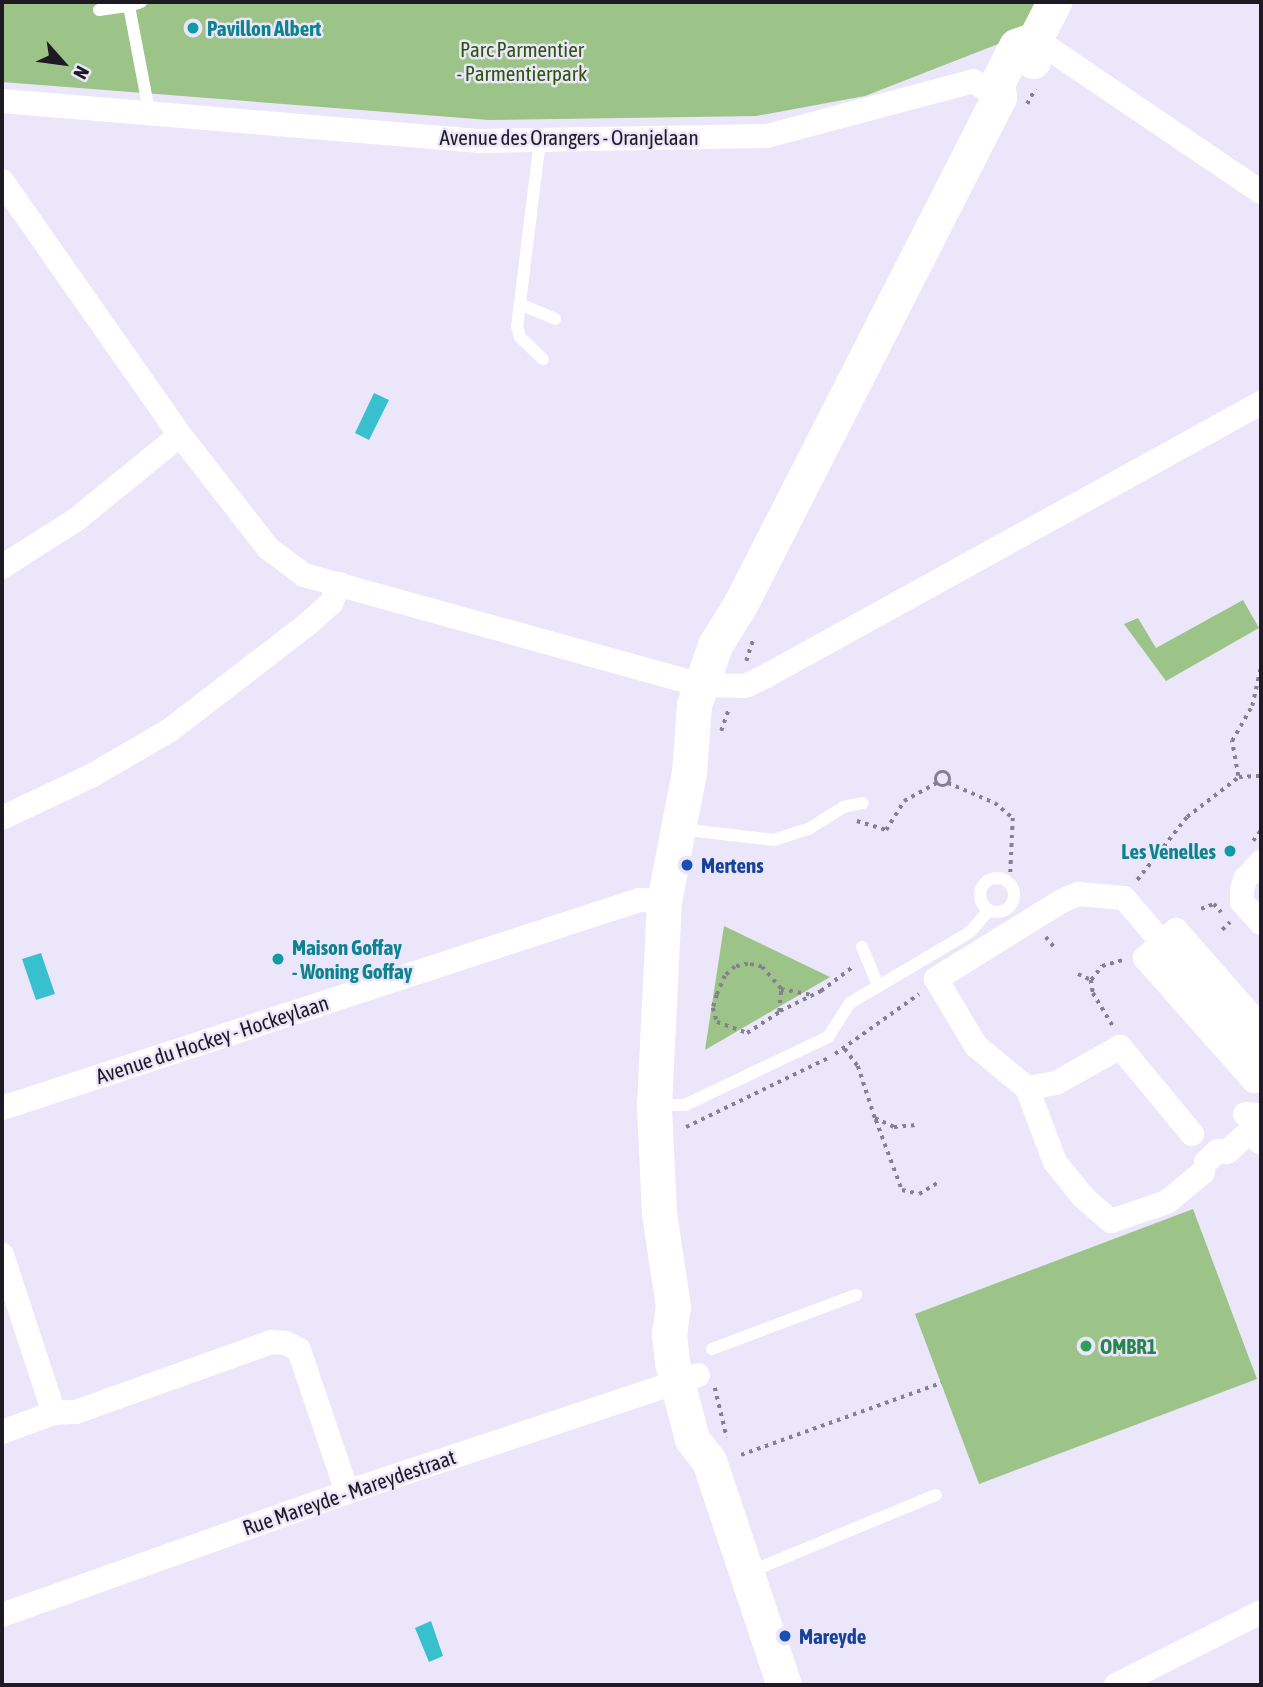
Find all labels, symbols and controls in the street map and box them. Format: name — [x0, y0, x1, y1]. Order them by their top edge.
place label: Pavillon Albert — [207, 15, 321, 41]
marker: Pavillon Albert — [185, 20, 201, 36]
north arrow — [28, 28, 98, 98]
park label: Parc Parmentier - Parmentierpark — [457, 36, 587, 86]
text: N — [69, 63, 94, 83]
street label: Avenue des Orangers - Oranjelaan — [439, 124, 699, 150]
place label: Les Venelles — [1121, 838, 1216, 864]
marker: Les Venelles — [1222, 843, 1238, 859]
place label: Mertens — [701, 852, 764, 878]
marker: Mertens — [679, 857, 695, 873]
place label: Maison Goffay - Woning Goffay — [292, 934, 412, 984]
marker: Maison Goffay - Woning Goffay — [270, 951, 286, 967]
street label: Avenue du Hockey - Hockeylaan — [92, 989, 332, 1089]
place label: OMBR1 — [1100, 1333, 1157, 1359]
marker: OMBR1 — [1078, 1338, 1094, 1354]
street label: Rue Mareyde - Mareydestraat — [239, 1444, 459, 1540]
place label: Mareyde — [799, 1623, 866, 1649]
marker: Mareyde — [777, 1628, 793, 1644]

